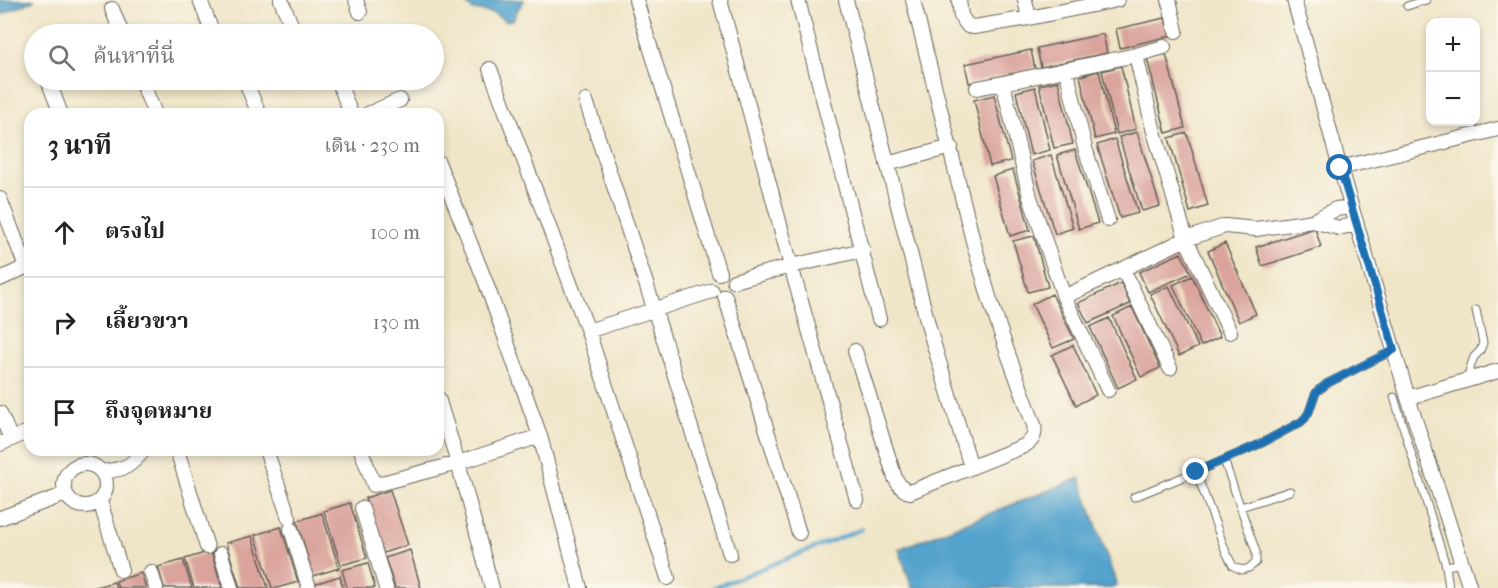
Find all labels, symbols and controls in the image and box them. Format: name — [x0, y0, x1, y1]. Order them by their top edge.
map controls — [1426, 18, 1480, 126]
button: + — [1426, 18, 1480, 72]
search box — [24, 24, 444, 90]
icon: search — [45, 41, 78, 74]
text: ค้นหาที่นี่ — [93, 43, 175, 69]
button: − — [1426, 72, 1480, 126]
text: 3 นาที — [48, 130, 112, 161]
text: เดิน · 230 m — [324, 134, 420, 157]
route start — [1326, 154, 1352, 180]
icon: ahead — [48, 216, 81, 249]
text: ตรงไป — [105, 218, 165, 244]
text: 100 m — [370, 221, 420, 244]
icon: right — [48, 306, 81, 339]
text: เลี้ยวขวา — [105, 308, 189, 334]
text: 130 m — [373, 311, 420, 334]
icon: arrive — [48, 396, 81, 429]
text: ถึงจุดหมาย — [105, 398, 212, 424]
route end — [1182, 458, 1208, 484]

